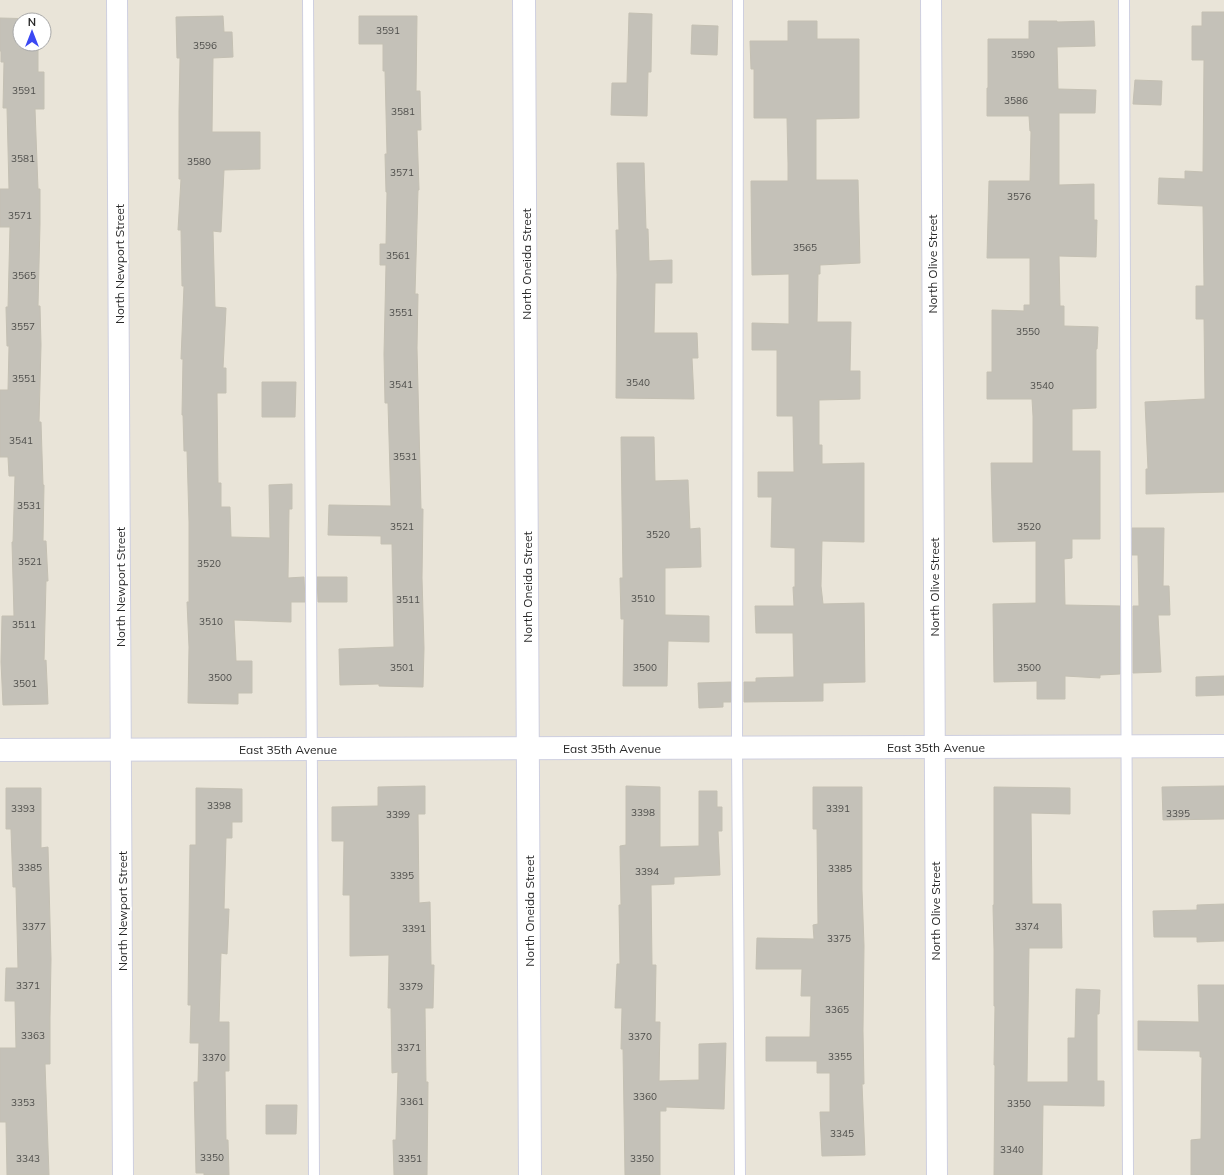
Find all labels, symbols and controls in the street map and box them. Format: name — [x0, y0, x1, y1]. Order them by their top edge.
north arrow — [12, 12, 52, 52]
text: N — [28, 15, 36, 29]
house number: 3591 — [376, 24, 400, 37]
house number: 3596 — [193, 39, 217, 52]
house number: 3590 — [1011, 48, 1035, 61]
house number: 3591 — [12, 84, 36, 97]
house number: 3586 — [1004, 94, 1028, 107]
house number: 3581 — [391, 105, 415, 118]
house number: 3581 — [11, 152, 35, 165]
house number: 3580 — [187, 155, 211, 168]
house number: 3571 — [390, 166, 414, 179]
house number: 3576 — [1007, 190, 1031, 203]
street label: North Newport Street — [112, 204, 127, 324]
street label: North Oneida Street — [519, 208, 534, 320]
house number: 3571 — [8, 209, 32, 222]
street label: North Olive Street — [925, 215, 940, 313]
house number: 3565 — [793, 241, 817, 254]
house number: 3561 — [386, 249, 410, 262]
house number: 3565 — [12, 269, 36, 282]
house number: 3551 — [389, 306, 413, 319]
house number: 3557 — [11, 320, 35, 333]
house number: 3550 — [1016, 325, 1040, 338]
house number: 3551 — [12, 372, 36, 385]
house number: 3540 — [626, 376, 650, 389]
house number: 3541 — [389, 378, 413, 391]
house number: 3540 — [1030, 379, 1054, 392]
house number: 3541 — [9, 434, 33, 447]
house number: 3531 — [393, 450, 417, 463]
house number: 3531 — [17, 499, 41, 512]
house number: 3521 — [390, 520, 414, 533]
house number: 3520 — [1017, 520, 1041, 533]
street label: North Newport Street — [113, 527, 128, 647]
house number: 3520 — [646, 528, 670, 541]
street label: North Oneida Street — [520, 531, 535, 643]
street label: North Olive Street — [927, 538, 942, 636]
house number: 3521 — [18, 555, 42, 568]
house number: 3520 — [197, 557, 221, 570]
house number: 3510 — [631, 592, 655, 605]
house number: 3511 — [396, 593, 420, 606]
house number: 3510 — [199, 615, 223, 628]
house number: 3511 — [12, 618, 36, 631]
house number: 3501 — [390, 661, 414, 674]
house number: 3500 — [633, 661, 657, 674]
house number: 3500 — [1017, 661, 1041, 674]
house number: 3500 — [208, 671, 232, 684]
house number: 3501 — [13, 677, 37, 690]
street label: East 35th Avenue — [887, 740, 985, 755]
street label: East 35th Avenue — [563, 741, 661, 756]
street label: East 35th Avenue — [239, 742, 337, 757]
house number: 3398 — [207, 799, 231, 812]
house number: 3393 — [11, 802, 35, 815]
house number: 3391 — [826, 802, 850, 815]
house number: 3398 — [631, 806, 655, 819]
house number: 3395 — [1166, 807, 1190, 820]
house number: 3399 — [386, 808, 410, 821]
street label: North Newport Street — [115, 851, 130, 971]
street label: North Oneida Street — [522, 855, 537, 967]
house number: 3385 — [18, 861, 42, 874]
house number: 3385 — [828, 862, 852, 875]
street label: North Olive Street — [928, 862, 943, 960]
house number: 3394 — [635, 865, 659, 878]
house number: 3395 — [390, 869, 414, 882]
house number: 3377 — [22, 920, 46, 933]
house number: 3374 — [1015, 920, 1039, 933]
house number: 3391 — [402, 922, 426, 935]
house number: 3375 — [827, 932, 851, 945]
house number: 3371 — [16, 979, 40, 992]
house number: 3379 — [399, 980, 423, 993]
house number: 3365 — [825, 1003, 849, 1016]
house number: 3363 — [21, 1029, 45, 1042]
house number: 3370 — [628, 1030, 652, 1043]
house number: 3371 — [397, 1041, 421, 1054]
house number: 3355 — [828, 1050, 852, 1063]
house number: 3370 — [202, 1051, 226, 1064]
house number: 3360 — [633, 1090, 657, 1103]
house number: 3361 — [400, 1095, 424, 1108]
house number: 3353 — [11, 1096, 35, 1109]
house number: 3350 — [1007, 1097, 1031, 1110]
house number: 3345 — [830, 1127, 854, 1140]
house number: 3340 — [1000, 1143, 1024, 1156]
house number: 3350 — [200, 1151, 224, 1164]
house number: 3343 — [16, 1152, 40, 1165]
house number: 3351 — [398, 1152, 422, 1165]
house number: 3350 — [630, 1152, 654, 1165]

